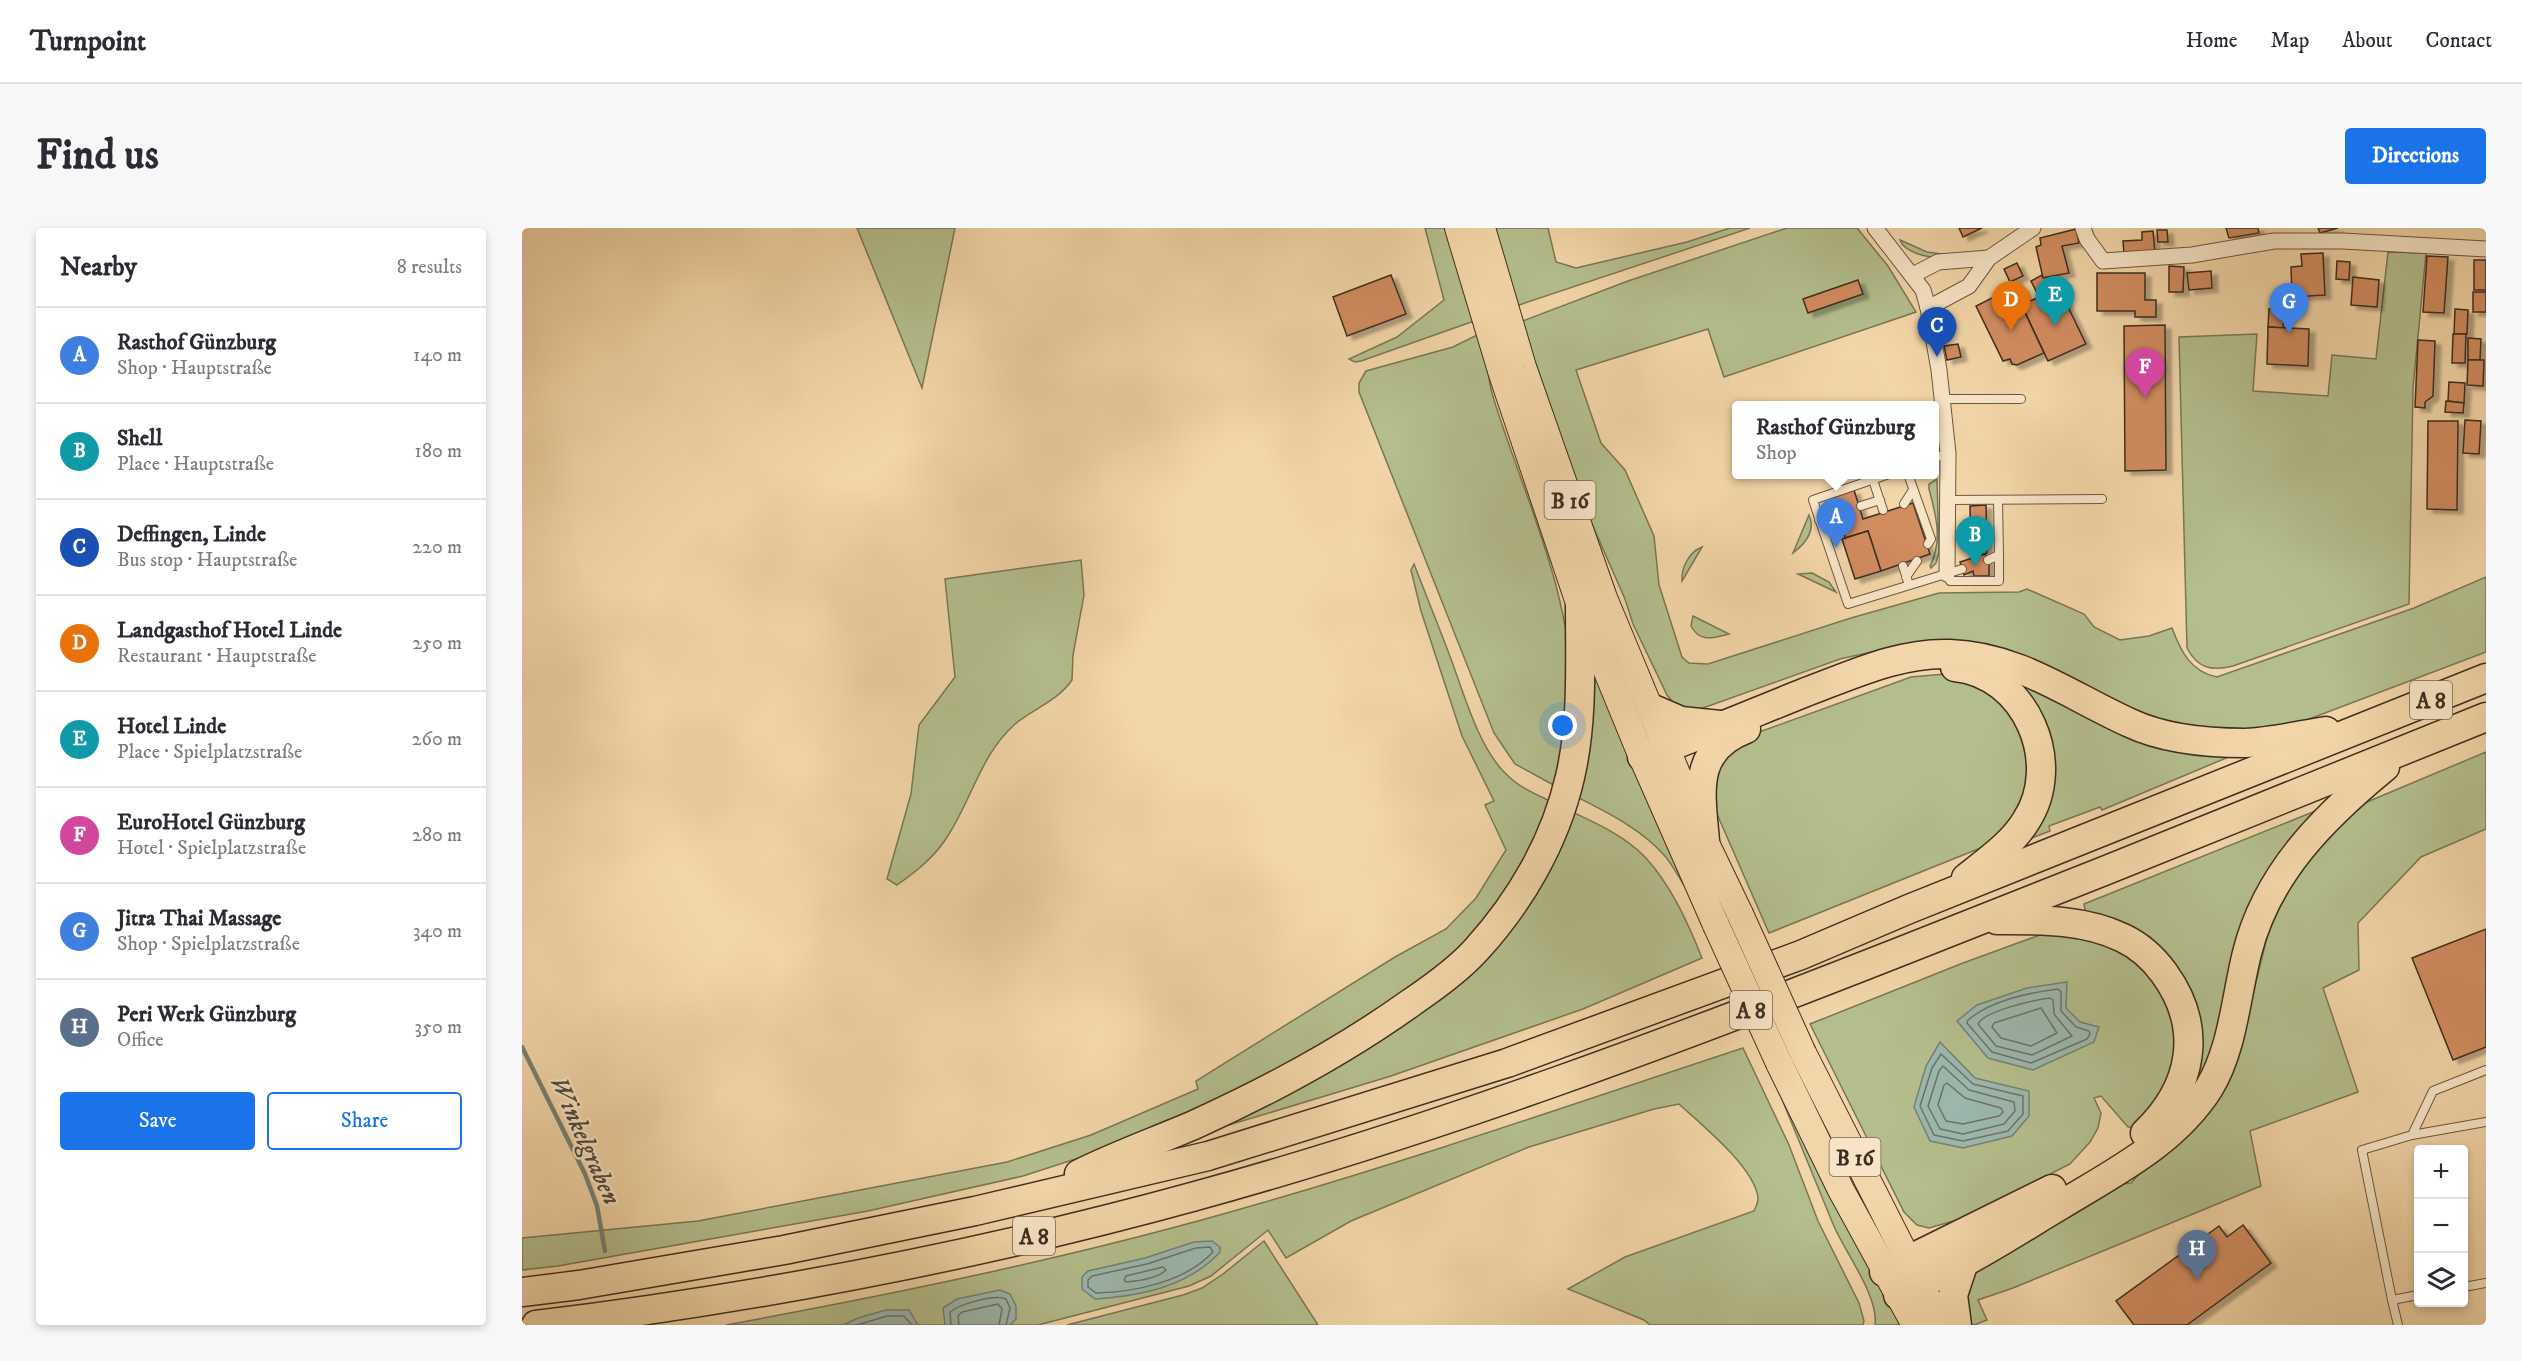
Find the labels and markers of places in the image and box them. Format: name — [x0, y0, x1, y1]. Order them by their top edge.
pin: E — [2036, 276, 2074, 326]
pin: D — [1992, 282, 2030, 331]
pin: G — [2270, 284, 2308, 333]
pin: C — [1918, 308, 1956, 357]
pin: F — [2126, 348, 2164, 398]
pin: A — [1816, 498, 1856, 548]
pin: B — [1956, 516, 1994, 566]
pin: H — [2178, 1230, 2216, 1280]

